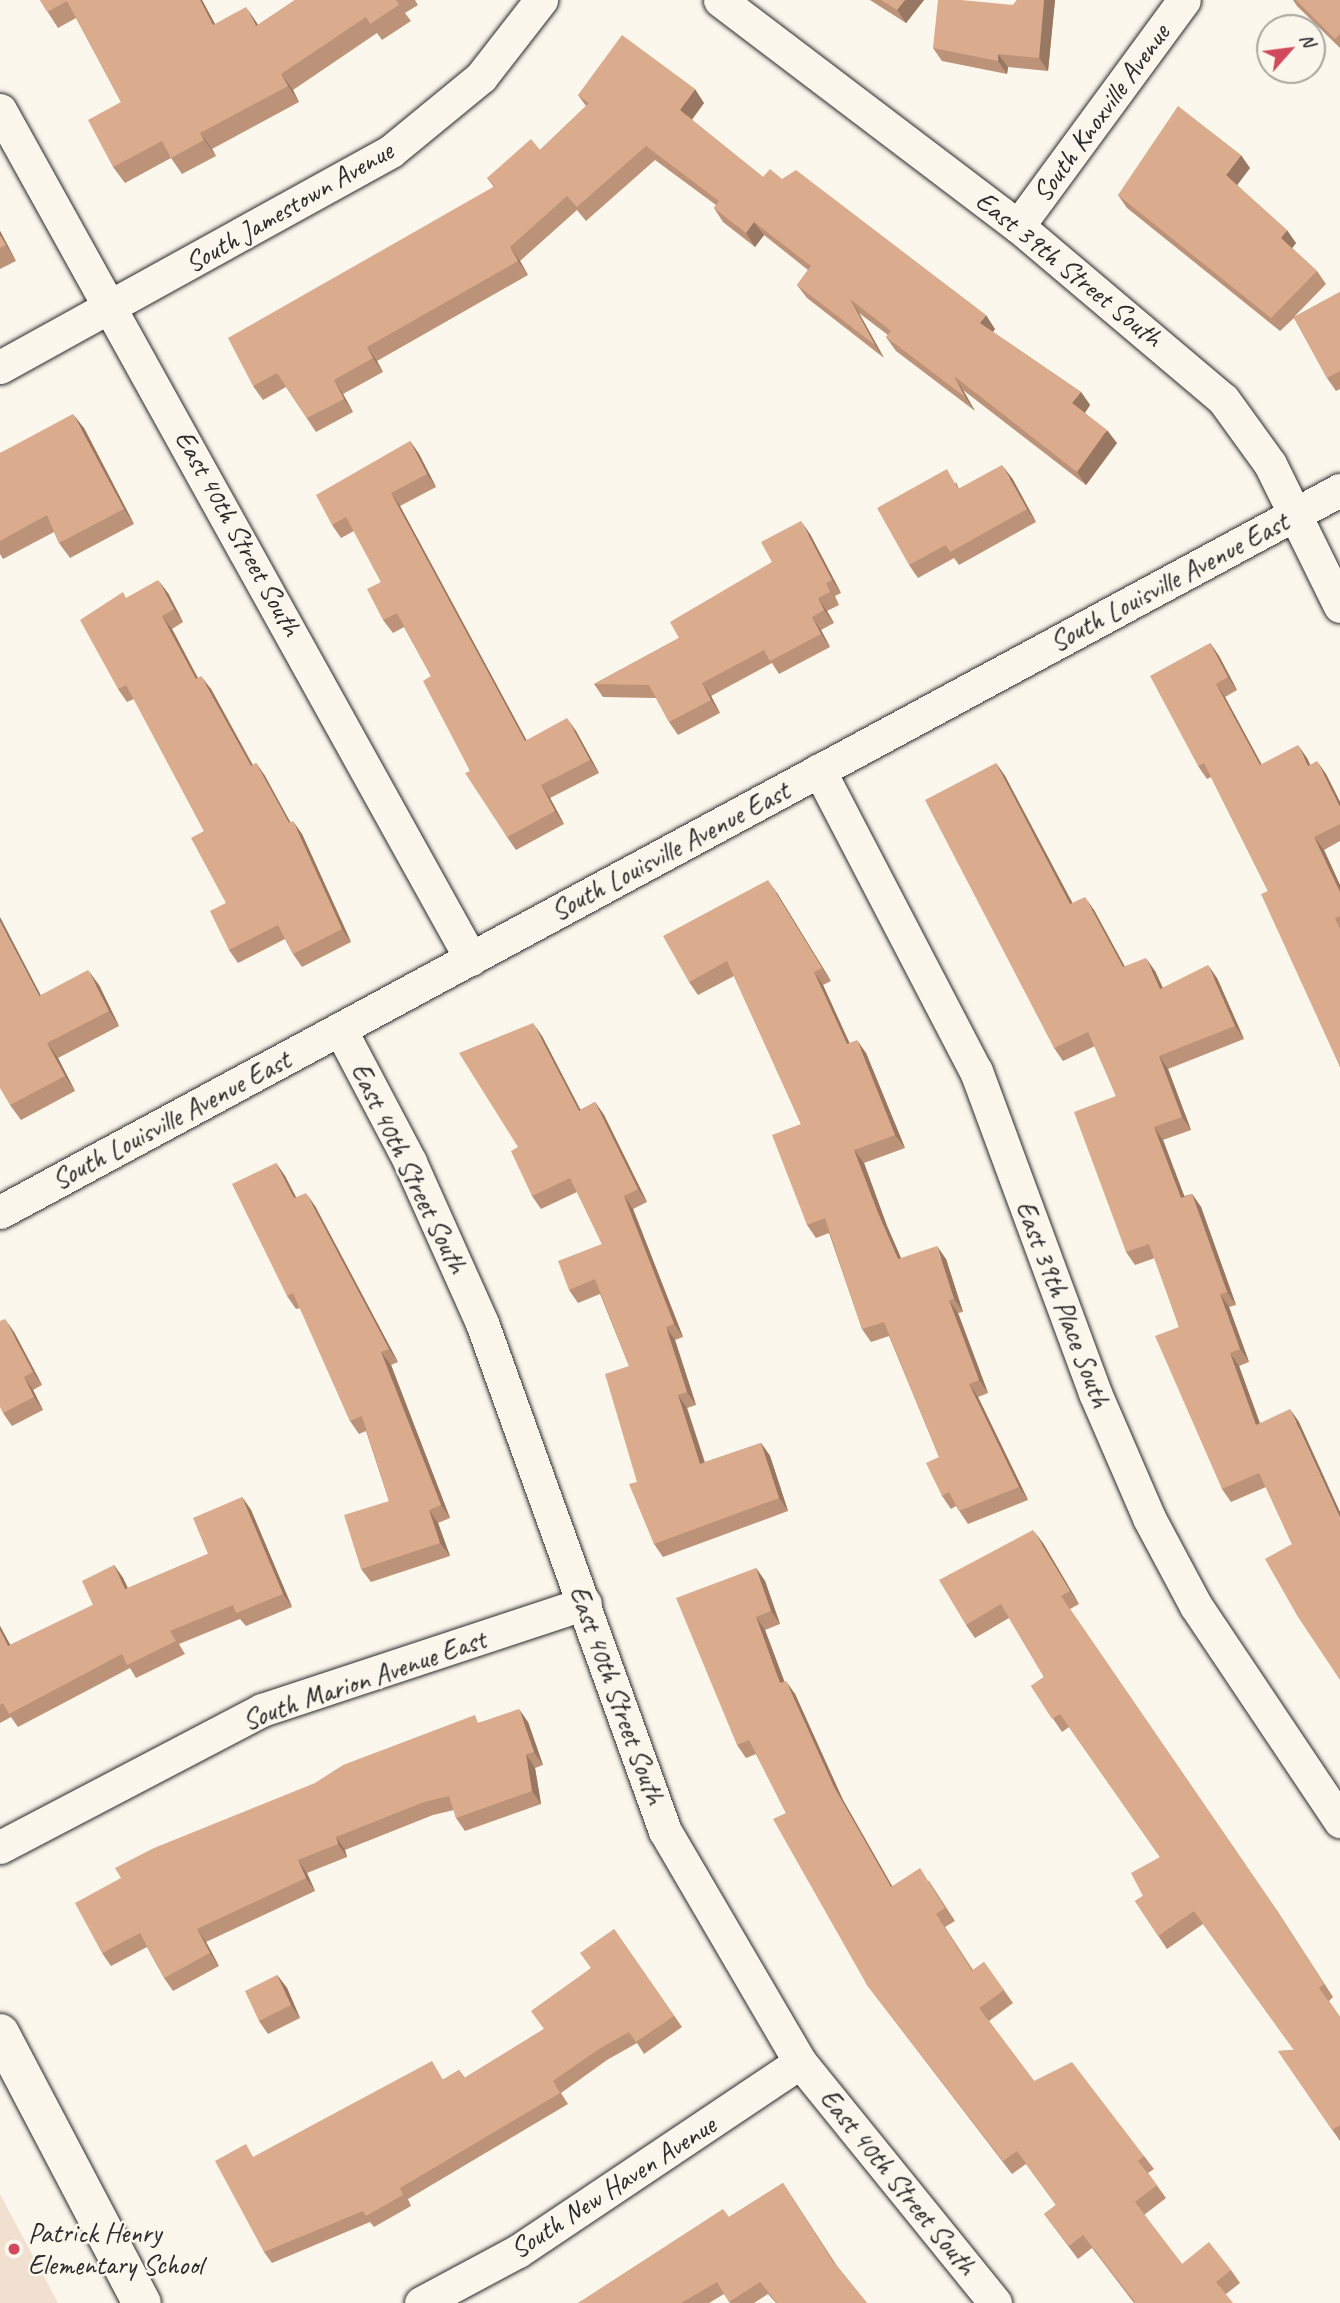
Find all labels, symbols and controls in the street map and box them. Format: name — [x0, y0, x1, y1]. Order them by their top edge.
north arrow — [1256, 14, 1326, 84]
street label: South Knoxville Avenue — [1025, 18, 1177, 208]
text: N — [1294, 29, 1321, 51]
street label: South Jamestown Avenue — [179, 134, 399, 280]
street label: East 39th Street South — [969, 184, 1169, 354]
street label: East 40th Street South — [168, 424, 308, 642]
street label: South Louisville Avenue East — [1044, 505, 1294, 659]
street label: South Louisville Avenue East — [545, 774, 795, 928]
street label: South Louisville Avenue East — [46, 1043, 296, 1197]
street label: East 40th Street South — [344, 1057, 474, 1279]
street label: East 39th Place South — [1008, 1196, 1118, 1412]
street label: East 40th Street South — [562, 1581, 672, 1809]
street label: South Marion Avenue East — [237, 1622, 491, 1738]
street label: East 40th Street South — [813, 2082, 983, 2282]
street label: South New Haven Avenue — [504, 2108, 722, 2266]
place label: Patrick Henry Elementary School — [28, 2216, 203, 2282]
marker: Patrick Henry Elementary School — [6, 2241, 22, 2257]

